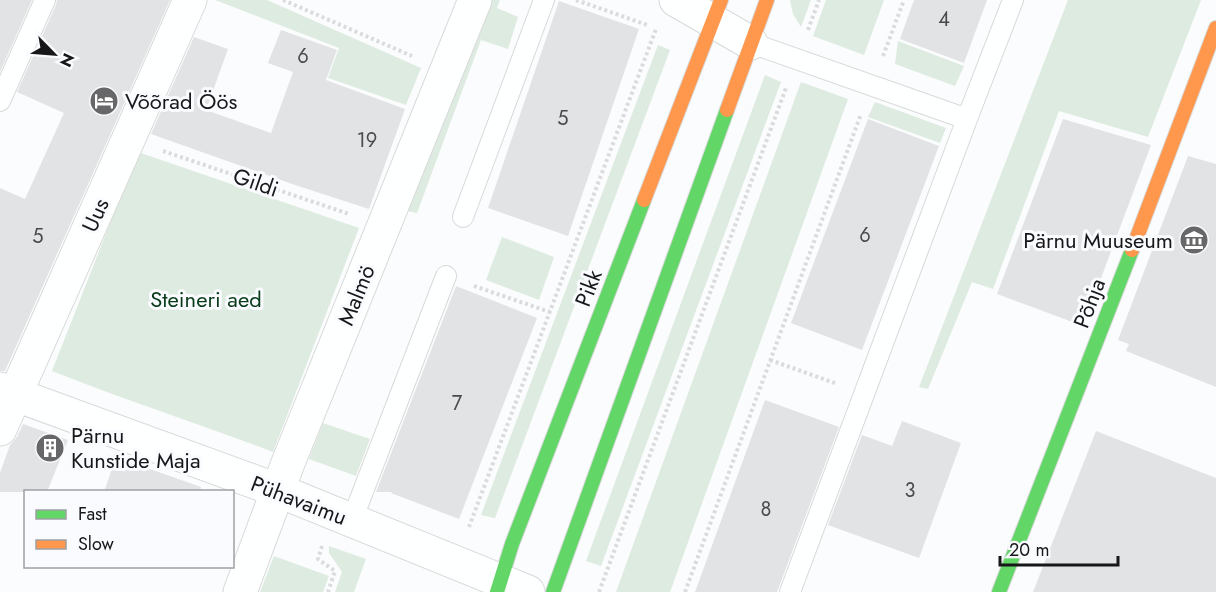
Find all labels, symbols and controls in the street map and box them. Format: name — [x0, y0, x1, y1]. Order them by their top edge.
house number: 4 — [938, 5, 950, 34]
north arrow — [24, 24, 84, 84]
house number: 6 — [297, 42, 309, 71]
text: N — [54, 50, 80, 71]
hotel icon: Võõrad Öös — [88, 85, 120, 117]
place label: Võõrad Öös — [125, 85, 237, 117]
house number: 5 — [557, 104, 569, 133]
house number: 19 — [357, 126, 377, 155]
street label: Gildi — [229, 159, 283, 205]
street label: Uus — [73, 193, 117, 237]
house number: 6 — [859, 221, 871, 250]
house number: 5 — [32, 222, 44, 251]
place label: Pärnu Muuseum — [1023, 224, 1173, 256]
museum icon: Pärnu Muuseum — [1178, 224, 1210, 256]
street label: Malmö — [329, 260, 383, 330]
street label: Pikk — [566, 265, 610, 311]
street label: Põhja — [1065, 273, 1113, 333]
park label: Steineri aed — [150, 283, 262, 315]
house number: 7 — [452, 389, 463, 418]
place label: Pärnu Kunstide Maja — [71, 419, 201, 476]
building icon: Pärnu Kunstide Maja — [34, 432, 66, 464]
street label: Pühavaimu — [246, 467, 352, 533]
house number: 3 — [905, 476, 916, 505]
legend — [24, 490, 234, 568]
house number: 8 — [761, 495, 771, 524]
text: Fast — [78, 501, 107, 527]
scale bar — [1000, 529, 1118, 567]
text: Slow — [78, 531, 115, 557]
text: 20 m — [1009, 537, 1049, 563]

